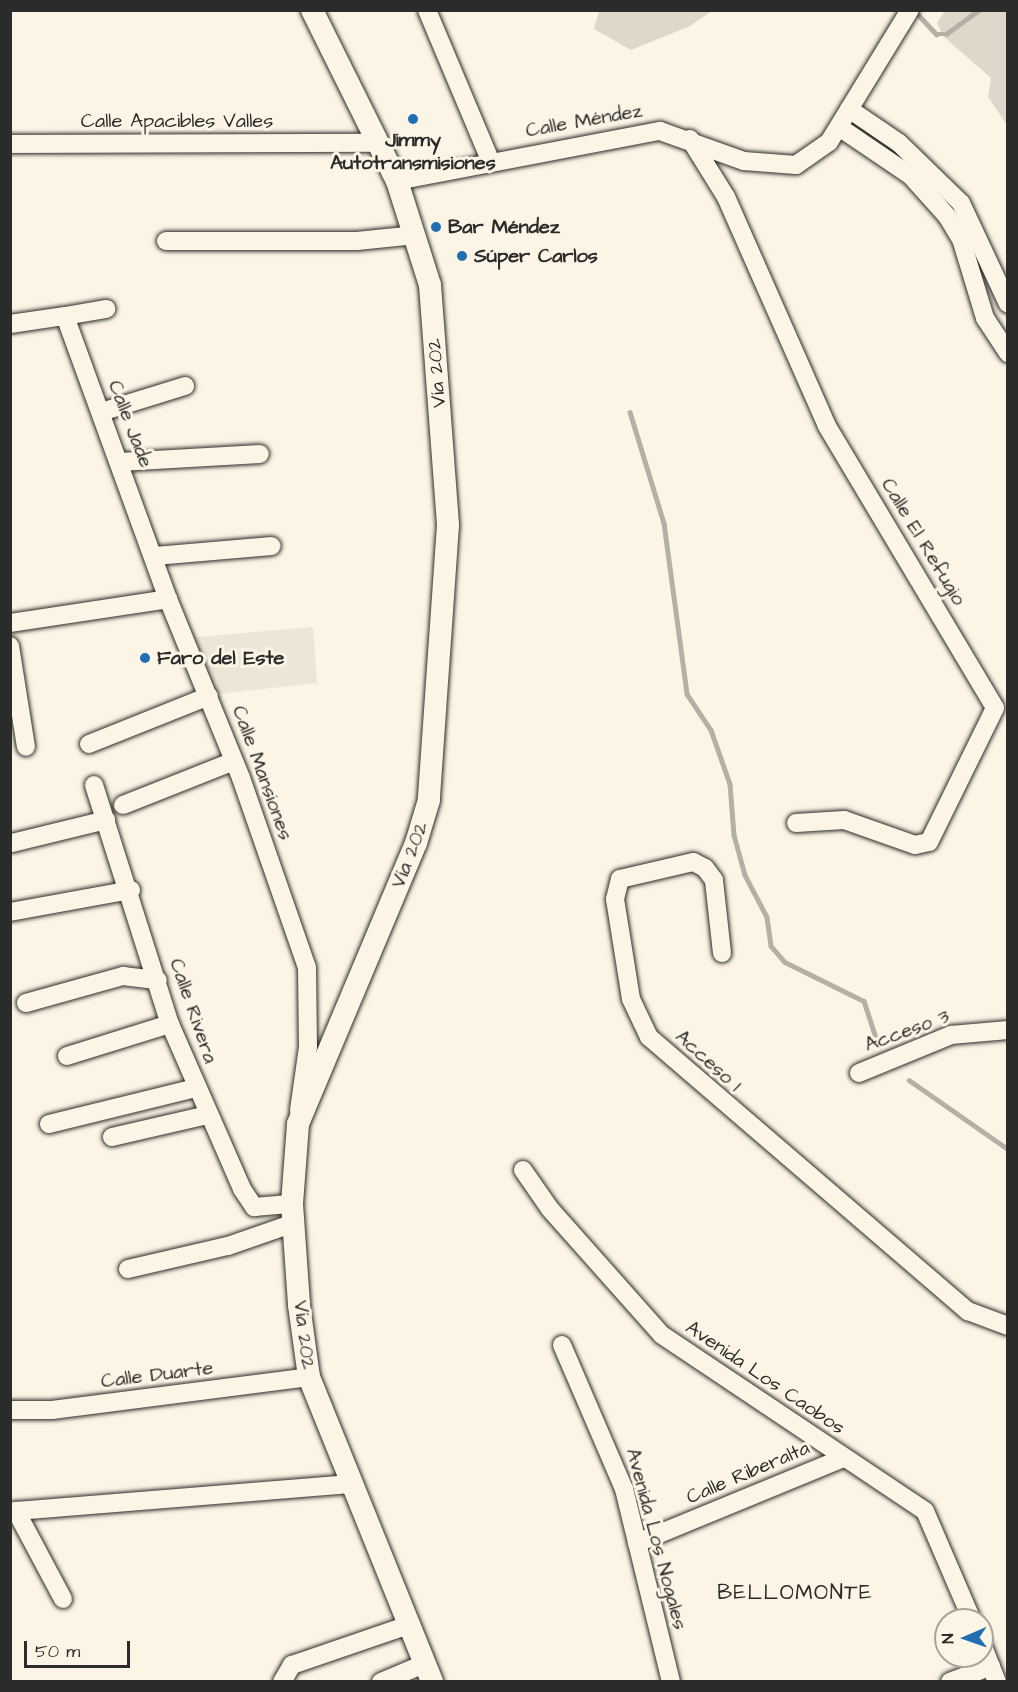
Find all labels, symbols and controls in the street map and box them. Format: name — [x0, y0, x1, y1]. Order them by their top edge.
street label: Calle Méndez — [524, 99, 644, 143]
street label: Calle Apacibles Valles — [81, 109, 273, 133]
marker: Jimmy Autotransmisiones — [406, 112, 420, 126]
place label: Jimmy Autotransmisiones — [330, 128, 496, 175]
place label: Bar Méndez — [448, 215, 560, 239]
marker: Bar Méndez — [429, 220, 443, 234]
place label: Súper Carlos — [474, 244, 598, 268]
marker: Súper Carlos — [455, 249, 469, 263]
street label: Vía 202 — [423, 338, 451, 408]
street label: Calle Jade — [102, 377, 158, 471]
street label: Calle El Refugio — [876, 474, 970, 610]
place label: Faro del Este — [157, 646, 284, 670]
marker: Faro del Este — [138, 651, 152, 665]
street label: Calle Mansiones — [227, 702, 297, 844]
street label: Vía 202 — [386, 818, 434, 892]
street label: Calle Rivera — [164, 955, 222, 1067]
street label: Acceso 3 — [861, 1005, 953, 1057]
street label: Acceso 1 — [670, 1025, 746, 1097]
street label: Vía 202 — [288, 1299, 320, 1371]
street label: Avenida Los Caobos — [681, 1316, 849, 1440]
street label: Calle Duarte — [100, 1356, 214, 1394]
street label: Calle Riberalta — [683, 1436, 813, 1510]
street label: Avenida Los Nogales — [620, 1446, 692, 1632]
district label: BELLOMONTE — [717, 1580, 873, 1606]
north arrow — [934, 1608, 994, 1668]
scale bar — [27, 1629, 134, 1667]
text: N — [937, 1633, 959, 1644]
text: 50 m — [35, 1639, 80, 1664]

